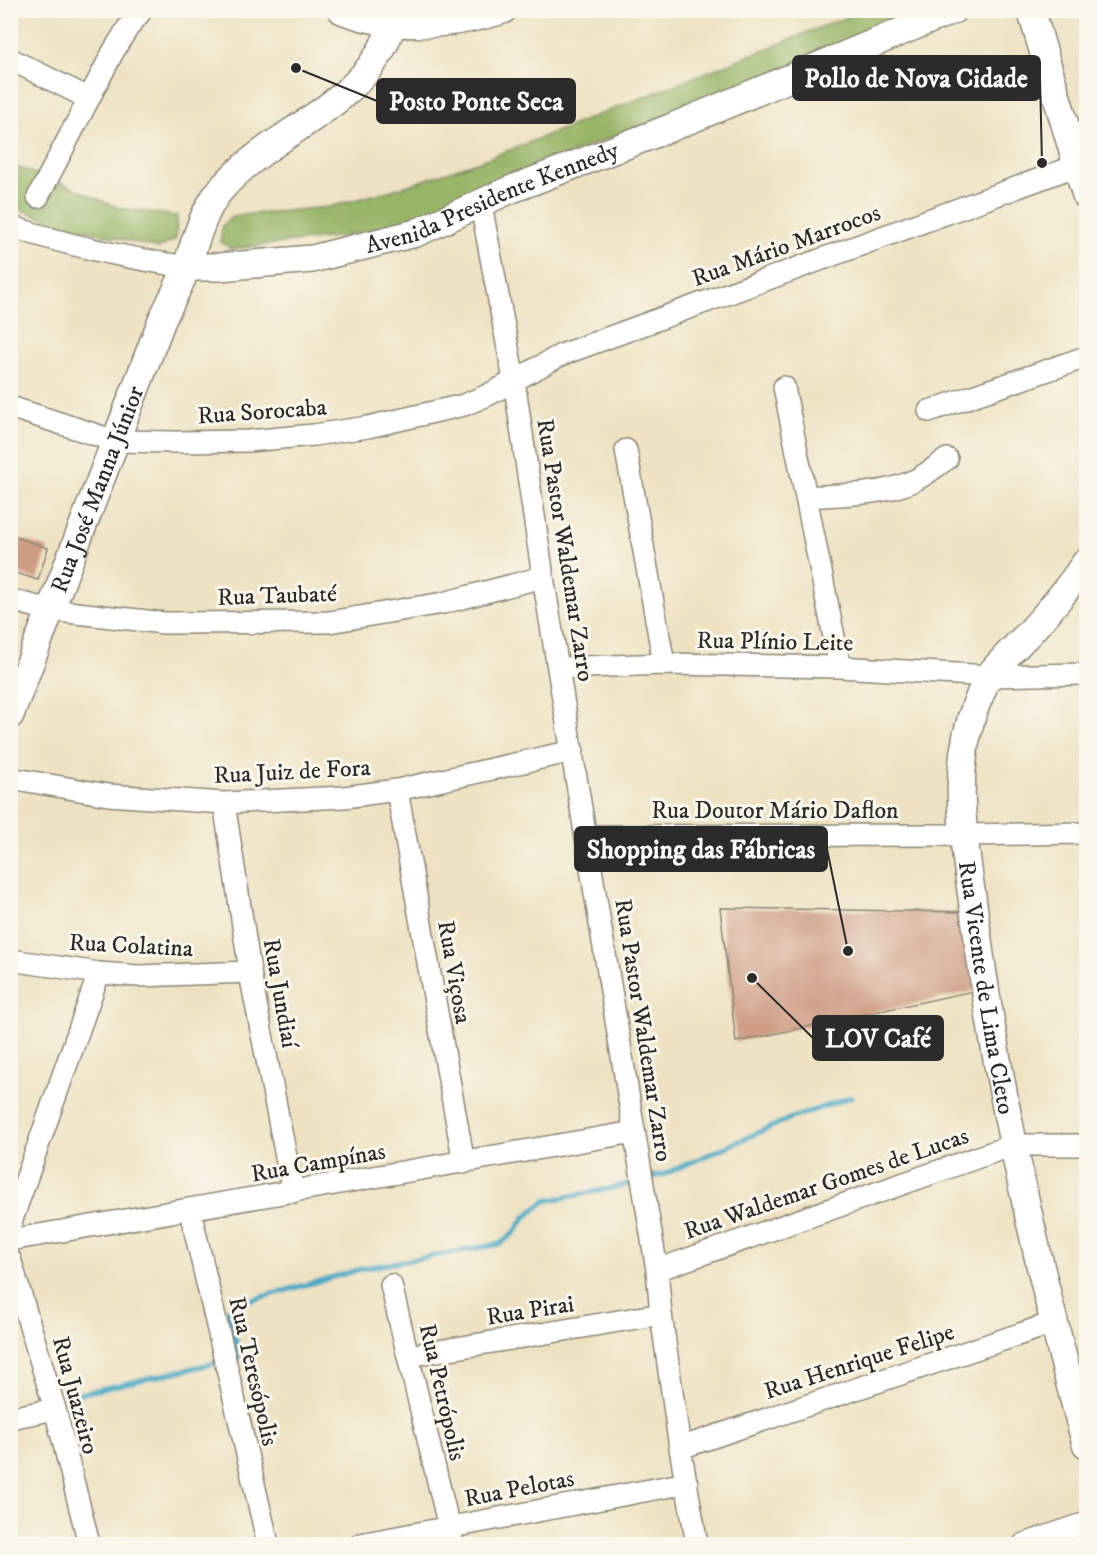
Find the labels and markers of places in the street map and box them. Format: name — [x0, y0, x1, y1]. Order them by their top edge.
callout: Pollo de Nova Cidade — [793, 56, 1040, 100]
callout: Posto Ponte Seca — [377, 79, 575, 123]
callout: Shopping das Fábricas — [575, 827, 827, 871]
callout: LOV Café — [813, 1016, 943, 1060]

